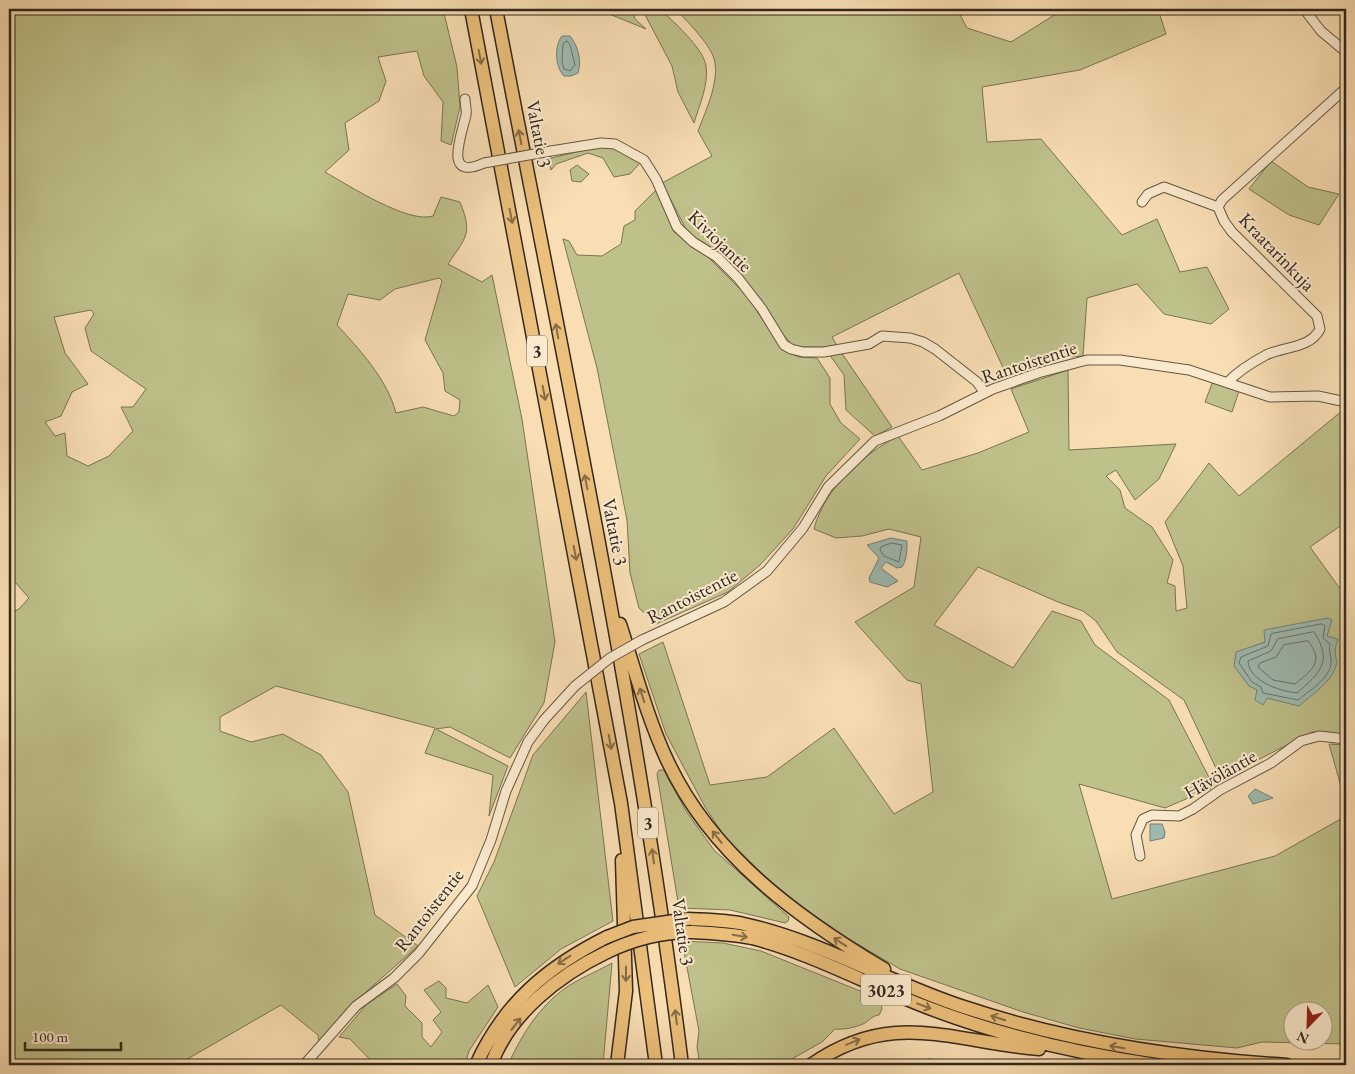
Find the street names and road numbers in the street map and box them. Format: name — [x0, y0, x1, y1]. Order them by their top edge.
street label: Valtatie 3 — [520, 98, 558, 170]
street label: Kiviojantie — [683, 204, 757, 278]
street label: Kraatarinkuja — [1233, 207, 1321, 297]
street label: Rantoistentie — [978, 335, 1080, 389]
road number: 3 — [527, 336, 547, 366]
street label: Valtatie 3 — [596, 496, 634, 568]
street label: Rantoistentie — [642, 562, 742, 630]
street label: Hävöläntie — [1179, 743, 1261, 805]
road number: 3 — [638, 808, 658, 838]
street label: Rantoistentie — [389, 863, 469, 957]
street label: Valtatie 3 — [666, 897, 700, 967]
road number: 3023 — [861, 974, 911, 1006]

